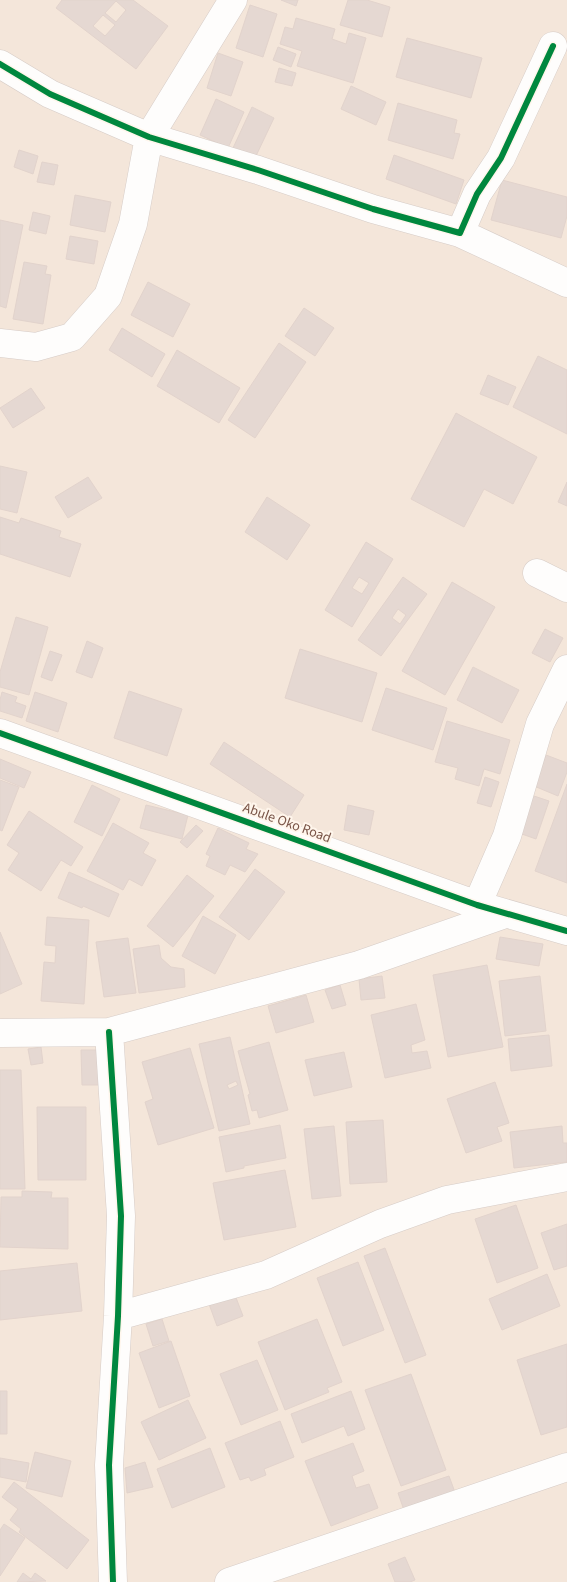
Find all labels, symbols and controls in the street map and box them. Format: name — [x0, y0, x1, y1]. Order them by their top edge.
street label: Abule Oko Road — [240, 798, 334, 848]

